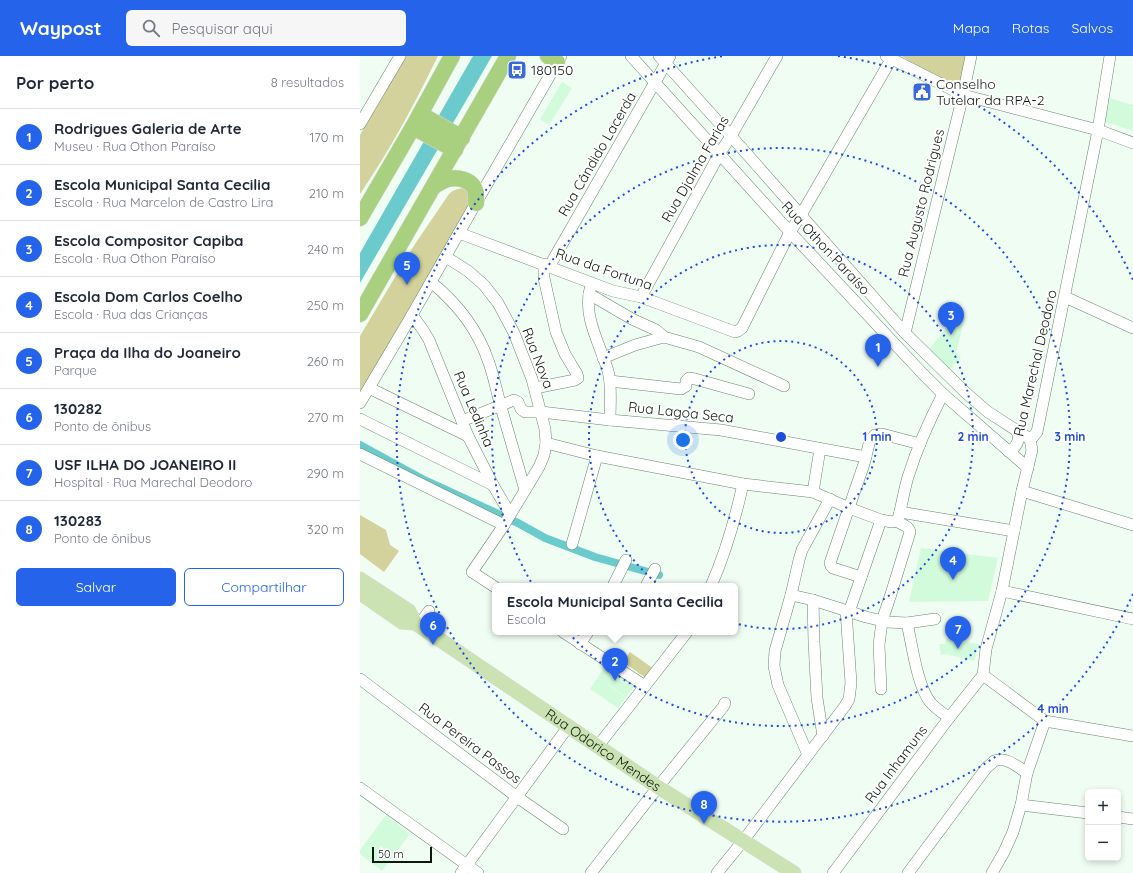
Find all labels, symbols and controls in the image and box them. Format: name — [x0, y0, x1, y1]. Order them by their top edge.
search box — [126, 10, 406, 46]
text: Waypost — [20, 16, 102, 40]
icon: search — [140, 17, 162, 39]
text: Pesquisar aqui — [172, 19, 273, 38]
text: Mapa — [953, 19, 990, 37]
text: Rotas — [1012, 19, 1049, 37]
text: Salvos — [1071, 19, 1113, 37]
bus stop icon: 180150 — [506, 59, 528, 81]
place label: 180150 — [531, 61, 573, 79]
text: Por perto — [16, 72, 94, 93]
text: 8 resultados — [271, 74, 344, 90]
place label: Conselho Tutelar da RPA-2 — [936, 75, 1045, 109]
public building icon: Conselho Tutelar da RPA-2 — [911, 81, 933, 103]
street label: Rua Cândido Lacerda — [554, 89, 640, 219]
street label: Rua Djalma Farias — [657, 113, 733, 225]
text: Rodrigues Galeria de Arte — [54, 119, 242, 138]
street label: Rua Augusto Rodrigues — [894, 127, 948, 279]
text: 1 — [26, 129, 32, 145]
text: 170 m — [309, 129, 344, 145]
text: Museu · Rua Othon Paraíso — [54, 138, 216, 154]
text: Escola Municipal Santa Cecilia — [54, 175, 270, 194]
text: 2 — [25, 185, 33, 201]
text: 210 m — [309, 185, 344, 201]
text: Escola · Rua Marcelon de Castro Lira — [54, 194, 273, 210]
street label: Rua Othon Paraíso — [778, 197, 874, 299]
text: Escola Compositor Capiba — [54, 231, 244, 250]
text: 3 — [26, 241, 32, 257]
text: 240 m — [307, 241, 344, 257]
street label: Rua da Fortuna — [553, 244, 655, 294]
text: Escola · Rua Othon Paraíso — [54, 250, 216, 266]
pin: 5 — [394, 252, 420, 285]
text: Escola Dom Carlos Coelho — [54, 287, 243, 306]
street label: Rua Marechal Deodoro — [1009, 288, 1061, 438]
text: 4 — [25, 297, 33, 313]
text: 250 m — [307, 297, 344, 313]
pin: 3 — [938, 302, 964, 335]
text: Escola · Rua das Crianças — [54, 306, 208, 322]
street label: Rua Nova — [518, 325, 558, 391]
pin: 1 — [865, 334, 891, 367]
text: Praça da Ilha do Joaneiro — [54, 343, 241, 362]
text: 5 — [25, 353, 33, 369]
text: 260 m — [307, 353, 344, 369]
text: Parque — [54, 362, 97, 378]
street label: Rua Ledinha — [450, 368, 498, 450]
street label: Rua Lagoa Seca — [627, 397, 735, 427]
text: 130282 — [54, 399, 102, 418]
text: 6 — [25, 409, 33, 425]
text: 270 m — [307, 409, 344, 425]
text: Ponto de ônibus — [54, 418, 151, 434]
text: 1 min — [862, 429, 892, 444]
text: 2 min — [957, 429, 989, 444]
text: 3 min — [1055, 429, 1085, 444]
your location — [673, 430, 693, 450]
centre of rings — [774, 430, 788, 444]
text: USF ILHA DO JOANEIRO II — [54, 455, 236, 474]
text: 7 — [25, 465, 33, 481]
text: 290 m — [306, 465, 344, 481]
text: Hospital · Rua Marechal Deodoro — [54, 474, 252, 490]
text: 130283 — [54, 511, 102, 530]
text: 8 — [25, 521, 33, 537]
text: 320 m — [307, 521, 344, 537]
text: Ponto de ônibus — [54, 530, 151, 546]
pin: 4 — [940, 547, 966, 580]
button: Salvar — [16, 568, 176, 606]
button: Compartilhar — [184, 568, 344, 606]
popup — [492, 583, 738, 635]
text: Escola Municipal Santa Cecilia — [507, 592, 723, 611]
text: Escola — [507, 611, 546, 627]
pin: 6 — [420, 612, 446, 645]
pin: 7 — [945, 616, 971, 649]
pin: 2 — [602, 648, 628, 681]
street label: Rua Pereira Passos — [415, 698, 525, 788]
text: 4 min — [1037, 701, 1069, 716]
street label: Rua Odorico Mendes — [542, 705, 665, 795]
street label: Rua Inhamuns — [861, 721, 931, 807]
map controls — [1085, 789, 1121, 861]
button: + — [1085, 789, 1121, 825]
pin: 8 — [691, 791, 717, 824]
button: − — [1085, 825, 1121, 861]
scale bar — [372, 845, 432, 864]
text: 50 m — [378, 847, 404, 861]

